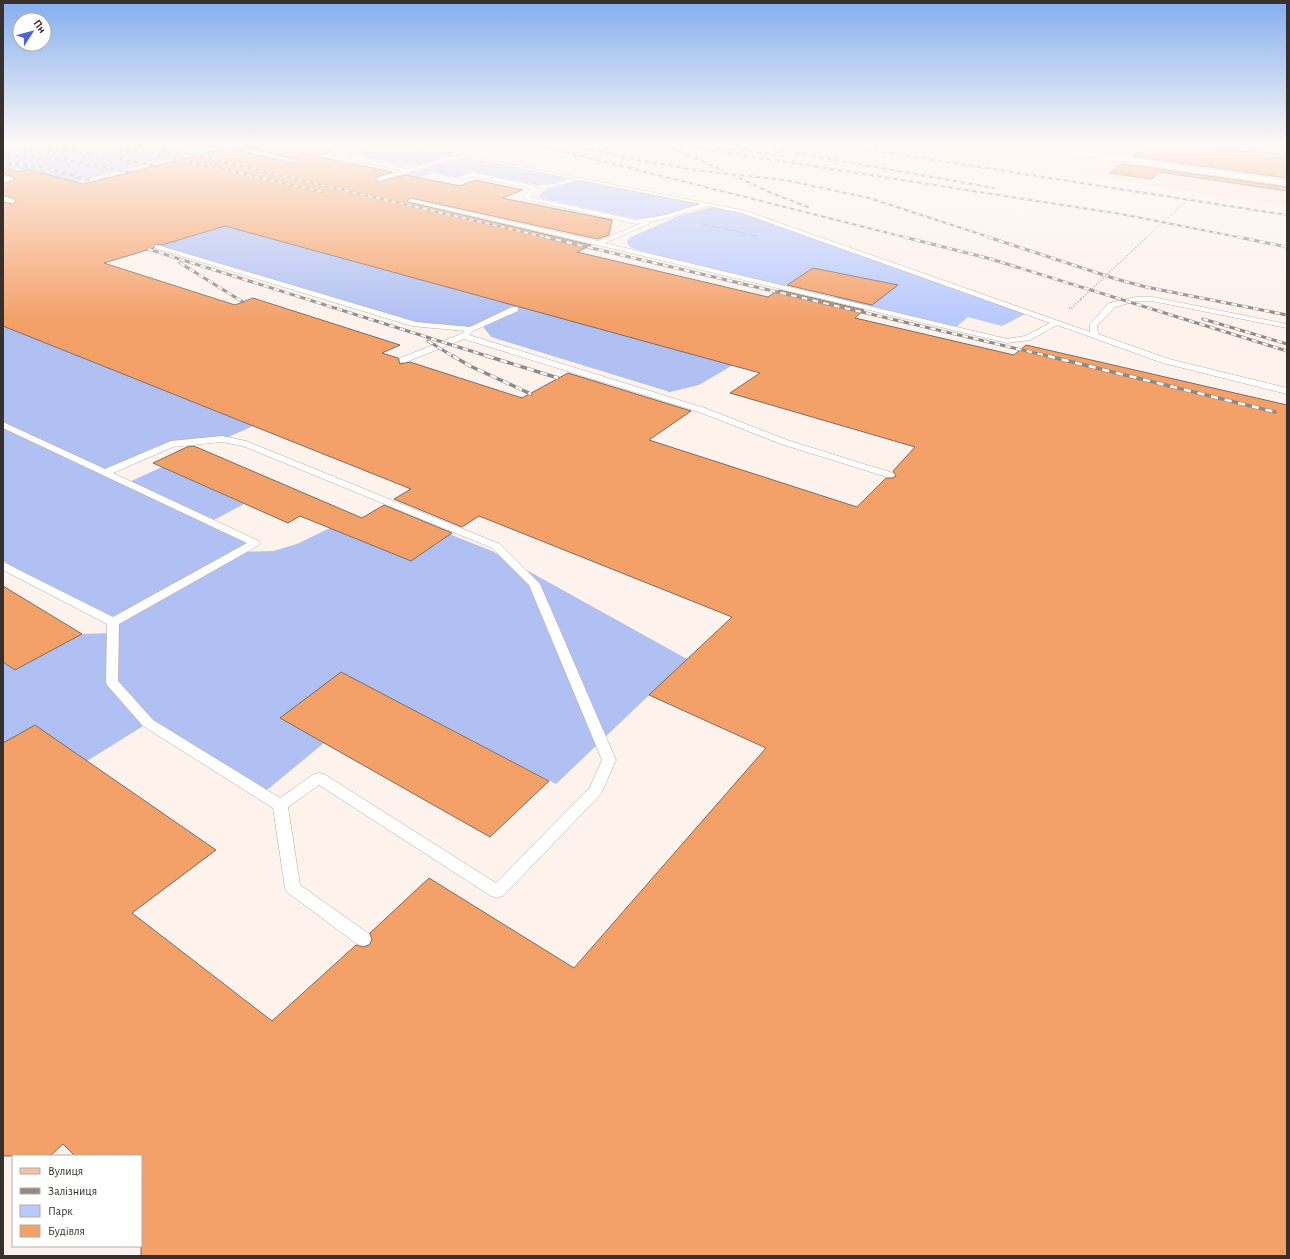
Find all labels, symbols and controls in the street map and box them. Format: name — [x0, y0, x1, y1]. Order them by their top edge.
north arrow — [12, 12, 52, 52]
text: Пн — [31, 18, 48, 35]
legend — [12, 1155, 142, 1247]
text: Вулиця — [48, 1165, 83, 1178]
text: Залізниця — [48, 1185, 97, 1197]
text: Парк — [48, 1205, 73, 1217]
text: Будівля — [48, 1225, 85, 1238]

